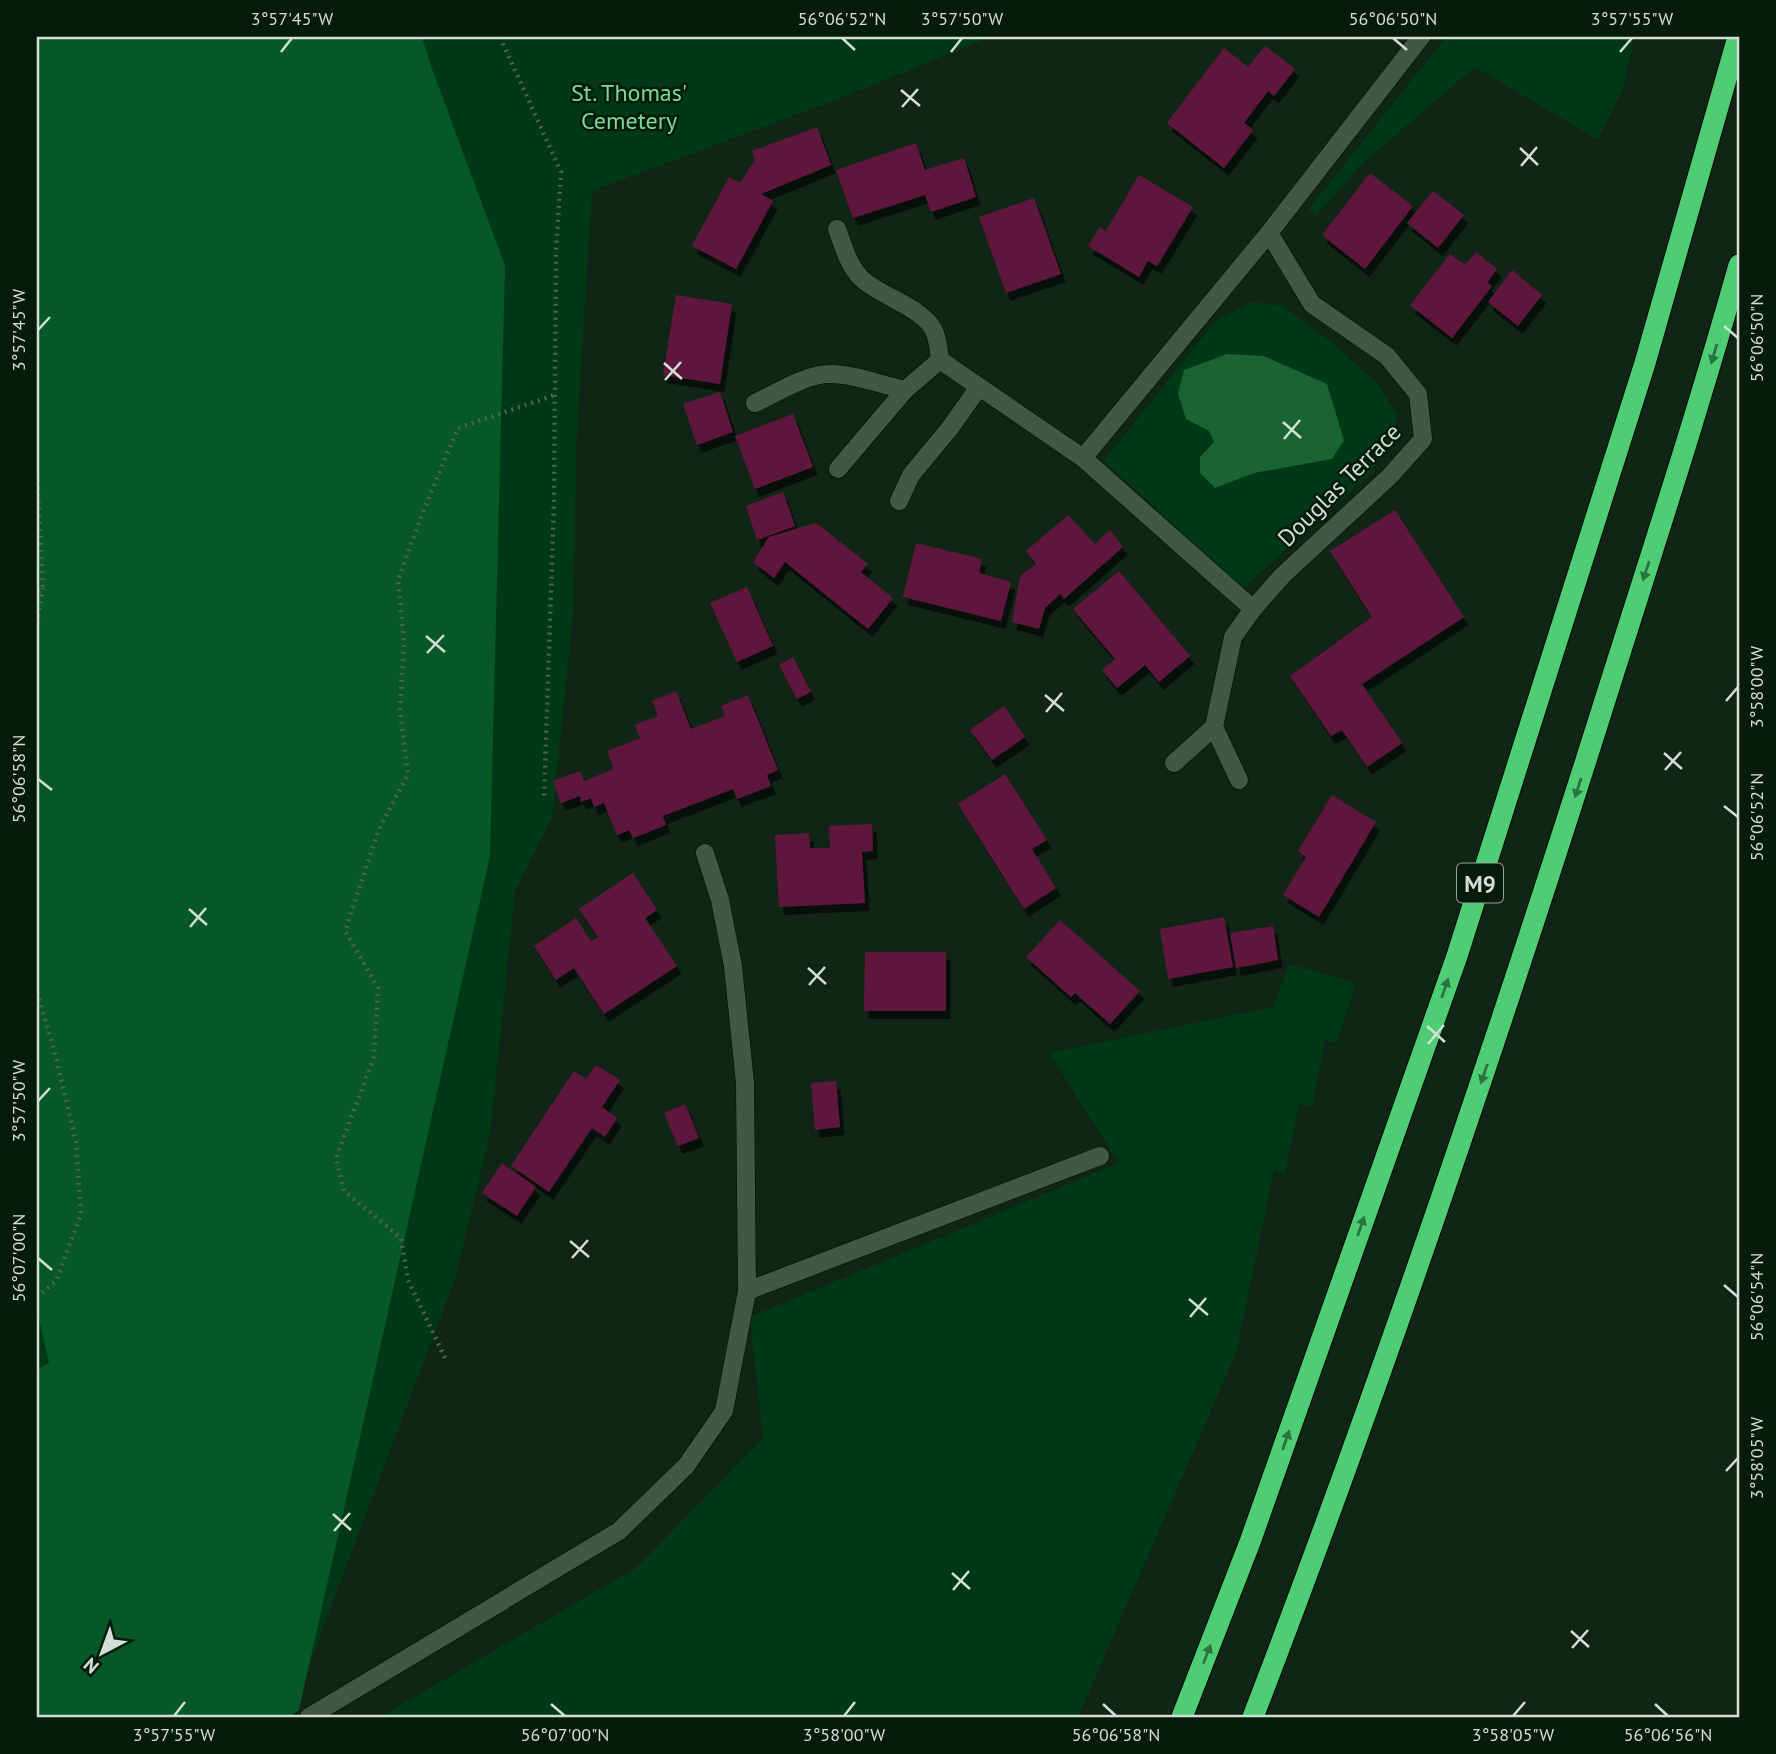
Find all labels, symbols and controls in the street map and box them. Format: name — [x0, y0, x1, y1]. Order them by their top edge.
text: 3°57'45"W — [251, 7, 333, 30]
text: 56°06'52"N — [798, 7, 886, 30]
text: 3°57'50"W — [921, 7, 1003, 30]
text: 56°06'50"N — [1349, 7, 1437, 30]
text: 3°57'55"W — [1591, 7, 1673, 30]
park label: St. Thomas' Cemetery — [571, 77, 687, 136]
text: 3°57'45"W — [7, 289, 30, 371]
text: 56°06'50"N — [1745, 294, 1768, 382]
one-way arrow — [1708, 343, 1719, 365]
street label: Douglas Terrace — [1271, 417, 1407, 553]
one-way arrow — [1640, 561, 1651, 582]
text: 3°58'00"W — [1745, 646, 1768, 728]
text: 56°06'58"N — [7, 735, 30, 823]
text: 56°06'52"N — [1745, 773, 1768, 861]
one-way arrow — [1572, 778, 1582, 799]
road number: M9 — [1457, 863, 1503, 902]
one-way arrow — [1440, 977, 1451, 998]
text: 3°57'50"W — [7, 1060, 30, 1142]
one-way arrow — [1478, 1063, 1489, 1084]
text: 56°07'00"N — [7, 1214, 30, 1302]
one-way arrow — [1356, 1215, 1367, 1236]
text: 56°06'54"N — [1745, 1253, 1768, 1341]
text: 3°58'05"W — [1745, 1417, 1768, 1499]
one-way arrow — [1281, 1430, 1292, 1451]
north arrow — [66, 1618, 136, 1688]
one-way arrow — [1201, 1643, 1212, 1664]
text: N — [78, 1653, 103, 1679]
text: 3°57'55"W — [133, 1723, 215, 1746]
text: 56°07'00"N — [521, 1723, 609, 1746]
text: 3°58'00"W — [803, 1723, 885, 1746]
text: 56°06'58"N — [1072, 1723, 1160, 1746]
text: 3°58'05"W — [1472, 1723, 1554, 1746]
text: 56°06'56"N — [1624, 1723, 1712, 1746]

